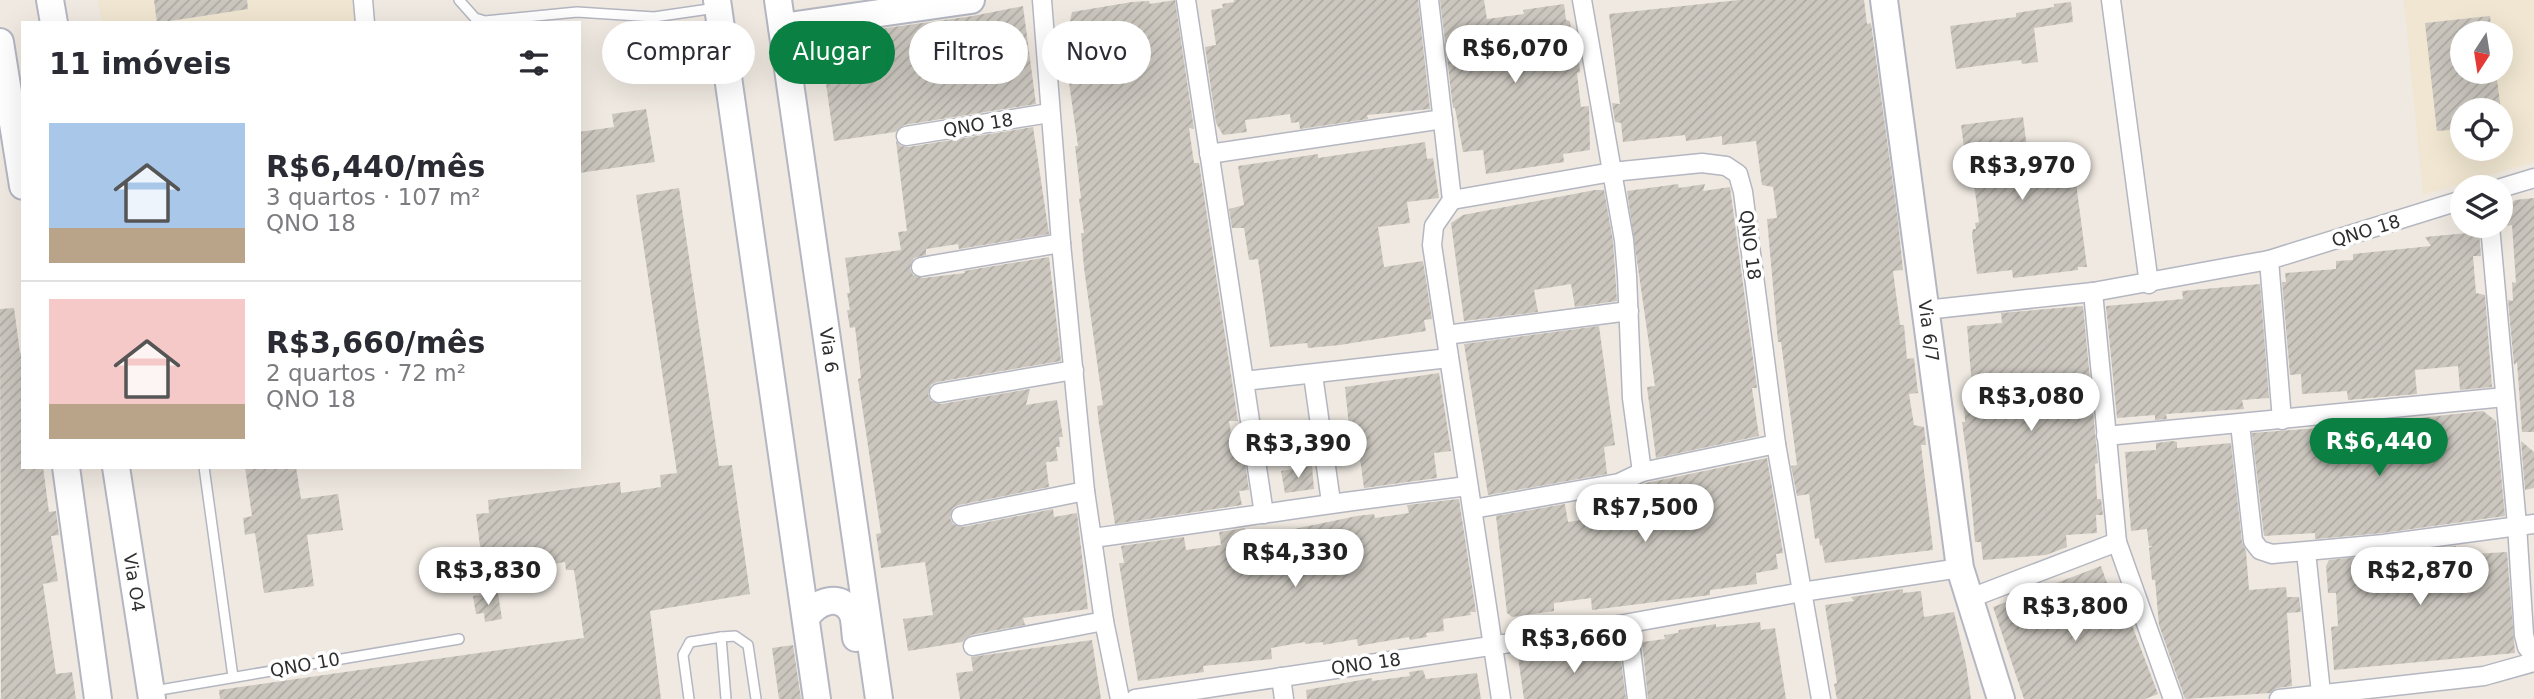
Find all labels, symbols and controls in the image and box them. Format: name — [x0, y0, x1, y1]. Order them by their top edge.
chip: Comprar — [602, 21, 755, 84]
chip: Alugar — [769, 21, 895, 84]
chip: Filtros — [909, 21, 1028, 84]
chip: Novo — [1042, 21, 1151, 84]
north arrow — [2450, 21, 2513, 84]
map controls — [2450, 21, 2513, 238]
pin: R$6,070 — [1450, 25, 1580, 85]
text: R$6,070 — [1462, 35, 1568, 61]
icon: filters — [515, 44, 553, 82]
text: 11 imóveis — [49, 46, 231, 81]
button: locate — [2450, 98, 2513, 161]
street label: QNO 18 — [941, 109, 1014, 140]
pin: R$3,970 — [1957, 142, 2087, 202]
text: R$6,440/mês — [266, 149, 485, 184]
icon: home — [105, 151, 189, 235]
text: R$3,970 — [1969, 152, 2075, 178]
button: layers — [2450, 175, 2513, 238]
text: 3 quartos · 107 m² — [266, 184, 481, 210]
street label: QNO 18 — [1736, 209, 1765, 281]
text: QNO 18 — [266, 210, 356, 236]
street label: QNO 18 — [2329, 210, 2403, 251]
street label: Via 6/7 — [1914, 299, 1943, 363]
text: R$3,660/mês — [266, 325, 485, 360]
street label: Via 6 — [815, 326, 843, 374]
icon: home — [105, 327, 189, 411]
text: 2 quartos · 72 m² — [266, 360, 466, 386]
pin: R$3,080 — [1966, 374, 2096, 433]
text: R$3,080 — [1978, 383, 2084, 409]
text: QNO 18 — [266, 386, 356, 412]
pin: R$6,440 — [2314, 419, 2444, 478]
pin: R$3,390 — [1233, 420, 1363, 480]
text: R$6,440 — [2326, 428, 2432, 454]
text: R$3,390 — [1245, 430, 1351, 456]
pin: R$7,500 — [1580, 484, 1710, 544]
text: R$7,500 — [1592, 494, 1698, 520]
pin: R$4,330 — [1230, 530, 1360, 589]
text: R$4,330 — [1242, 539, 1348, 565]
pin: R$3,830 — [423, 548, 553, 607]
pin: R$2,870 — [2355, 548, 2485, 607]
street label: Via O4 — [120, 552, 149, 613]
text: R$3,830 — [435, 557, 541, 583]
text: R$2,870 — [2367, 557, 2473, 583]
pin: R$3,800 — [2010, 584, 2140, 643]
text: R$3,800 — [2022, 593, 2128, 619]
pin: R$3,660 — [1509, 616, 1639, 675]
text: R$3,660 — [1521, 625, 1627, 651]
street label: QNO 10 — [268, 648, 341, 681]
street label: QNO 18 — [1330, 648, 1402, 679]

